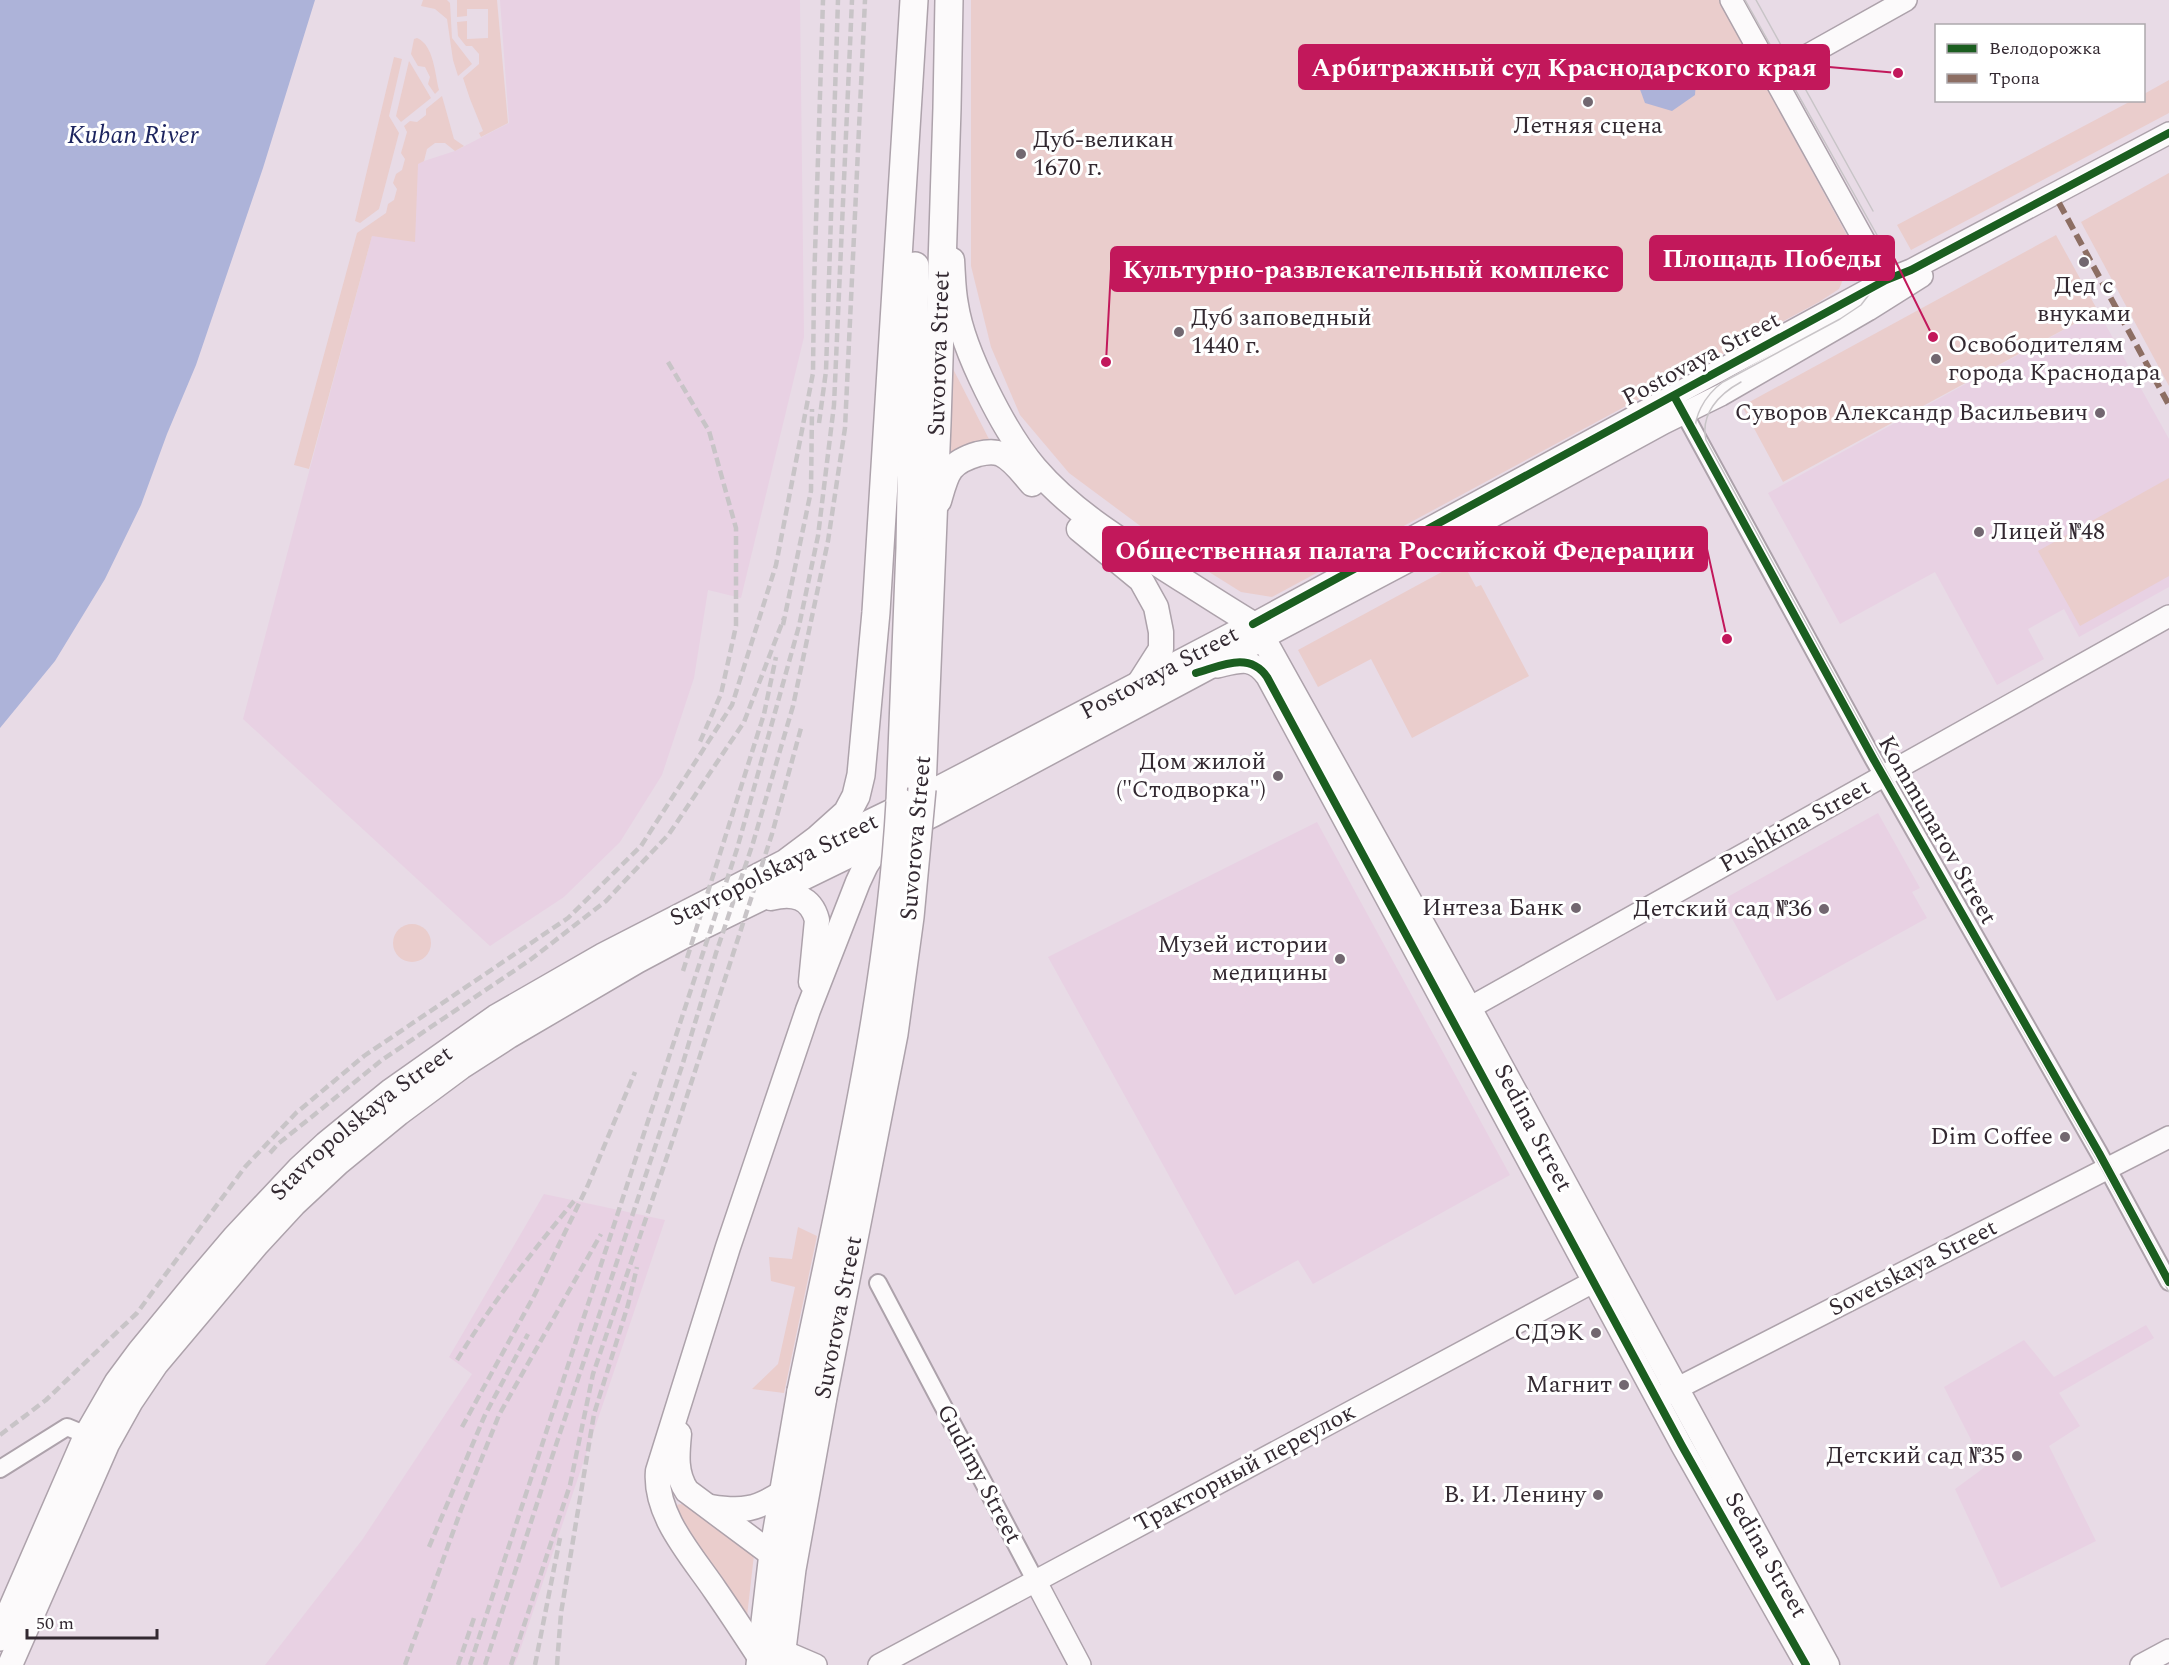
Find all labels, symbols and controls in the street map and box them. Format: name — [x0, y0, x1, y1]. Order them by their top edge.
legend — [1935, 24, 2145, 102]
text: Велодорожка — [1989, 35, 2101, 62]
callout: Арбитражный суд Краснодарского края — [1299, 45, 1829, 89]
text: Арбитражный суд Краснодарского края — [1311, 48, 1817, 88]
text: Тропа — [1989, 65, 2040, 92]
marker: Летняя сцена — [1581, 95, 1595, 109]
place label: Летняя сцена — [1513, 108, 1663, 144]
water label: Kuban River — [67, 115, 200, 155]
place label: Дуб-великан 1670 г. — [1033, 122, 1174, 186]
marker: Дуб-великан 1670 г. — [1014, 147, 1028, 161]
callout: Площадь Победы — [1650, 236, 1894, 280]
text: Площадь Победы — [1662, 239, 1882, 279]
callout: Культурно-развлекательный комплекс — [1111, 247, 1622, 291]
text: Культурно-развлекательный комплекс — [1123, 250, 1609, 290]
marker: Дед с внуками — [2077, 255, 2091, 269]
place label: Дед с внуками — [2037, 268, 2131, 332]
street label: Suvorova Street — [918, 270, 960, 437]
place label: Дуб заповедный 1440 г. — [1191, 300, 1372, 364]
street label: Postovaya Street — [1615, 302, 1787, 416]
marker: Дуб заповедный 1440 г. — [1172, 325, 1186, 339]
place label: Освободителям города Краснодара — [1948, 327, 2161, 391]
marker: Освободителям города Краснодара — [1929, 352, 1943, 366]
place label: Суворов Александр Васильевич — [1735, 395, 2088, 431]
marker: Суворов Александр Васильевич — [2093, 406, 2107, 420]
place label: Лицей №48 — [1991, 514, 2105, 550]
marker: Лицей №48 — [1972, 525, 1986, 539]
callout: Общественная палата Российской Федерации — [1103, 527, 1707, 571]
text: Общественная палата Российской Федерации — [1115, 531, 1695, 571]
street label: Postovaya Street — [1074, 616, 1245, 729]
street label: Kommunarov Street — [1868, 729, 2006, 931]
place label: Дом жилой ("Стодворка") — [1116, 744, 1266, 808]
street label: Suvorova Street — [891, 754, 941, 922]
marker: Дом жилой ("Стодворка") — [1271, 769, 1285, 783]
street label: Pushkina Street — [1713, 770, 1877, 882]
street label: Stavropolskaya Street — [664, 804, 884, 936]
place label: Интеза Банк — [1422, 890, 1564, 926]
place label: Детский сад №36 — [1633, 891, 1812, 927]
marker: Интеза Банк — [1569, 901, 1583, 915]
marker: Детский сад №36 — [1817, 902, 1831, 916]
place label: Музей истории медицины — [1158, 927, 1328, 991]
marker: Музей истории медицины — [1333, 952, 1347, 966]
street label: Stavropolskaya Street — [262, 1037, 460, 1209]
street label: Sedina Street — [1484, 1058, 1582, 1198]
place label: Dim Coffee — [1930, 1119, 2053, 1155]
marker: Dim Coffee — [2058, 1130, 2072, 1144]
street label: Sovetskaya Street — [1822, 1210, 2004, 1326]
street label: Suvorova Street — [805, 1233, 872, 1402]
place label: СДЭК — [1514, 1315, 1584, 1351]
marker: СДЭК — [1589, 1326, 1603, 1340]
place label: Магнит — [1526, 1367, 1612, 1403]
marker: Магнит — [1617, 1378, 1631, 1392]
street label: Тракторный переулок — [1128, 1394, 1362, 1542]
street label: Gudimy Street — [927, 1398, 1031, 1550]
place label: Детский сад №35 — [1826, 1438, 2005, 1474]
marker: Детский сад №35 — [2010, 1449, 2024, 1463]
place label: В. И. Ленину — [1443, 1477, 1587, 1513]
street label: Sedina Street — [1715, 1485, 1817, 1625]
marker: В. И. Ленину — [1591, 1488, 1605, 1502]
scale bar — [27, 1602, 158, 1640]
text: 50 m — [36, 1610, 74, 1637]

